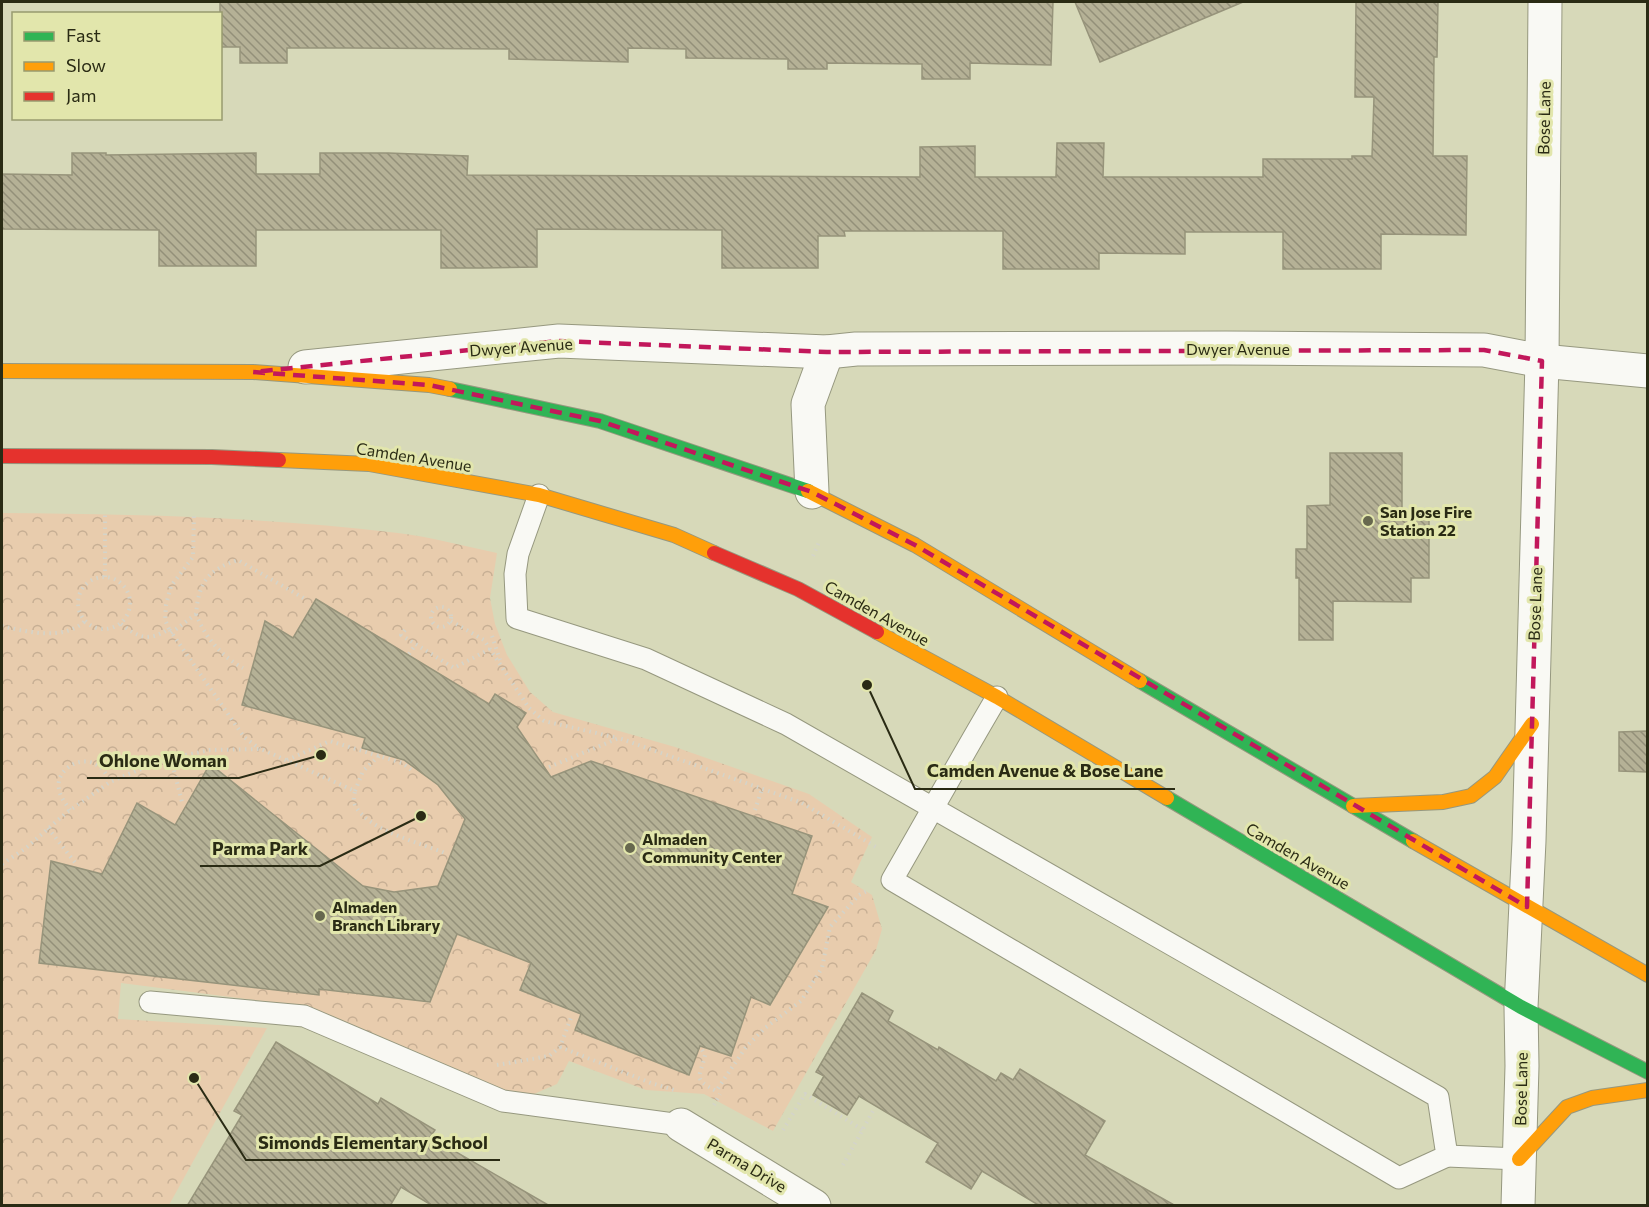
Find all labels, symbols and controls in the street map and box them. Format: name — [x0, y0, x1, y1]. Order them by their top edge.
legend — [12, 12, 222, 120]
text: Fast — [66, 24, 101, 46]
text: Slow — [66, 54, 106, 76]
street label: Bose Lane — [1533, 81, 1554, 155]
text: Jam — [66, 84, 96, 106]
street label: Dwyer Avenue — [469, 333, 573, 360]
street label: Dwyer Avenue — [1186, 339, 1290, 358]
street label: Camden Avenue — [355, 438, 473, 475]
place label: San Jose Fire Station 22 — [1380, 502, 1472, 539]
marker: San Jose Fire Station 22 — [1361, 514, 1375, 528]
street label: Bose Lane — [1524, 567, 1545, 641]
street label: Camden Avenue — [822, 576, 933, 649]
callout: Ohlone Woman — [87, 742, 239, 778]
text: Ohlone Woman — [99, 749, 227, 771]
callout: Camden Avenue & Bose Lane — [915, 753, 1175, 789]
text: Camden Avenue & Bose Lane — [927, 759, 1163, 781]
street label: Camden Avenue — [1243, 818, 1353, 893]
place label: Almaden Community Center — [642, 829, 783, 866]
callout: Parma Park — [200, 830, 320, 866]
text: Parma Park — [212, 837, 309, 859]
marker: Almaden Community Center — [623, 841, 637, 855]
place label: Almaden Branch Library — [332, 897, 440, 934]
marker: Almaden Branch Library — [313, 909, 327, 923]
street label: Bose Lane — [1510, 1052, 1531, 1126]
callout: Simonds Elementary School — [246, 1124, 500, 1160]
text: Simonds Elementary School — [258, 1131, 488, 1153]
street label: Parma Drive — [704, 1134, 790, 1196]

